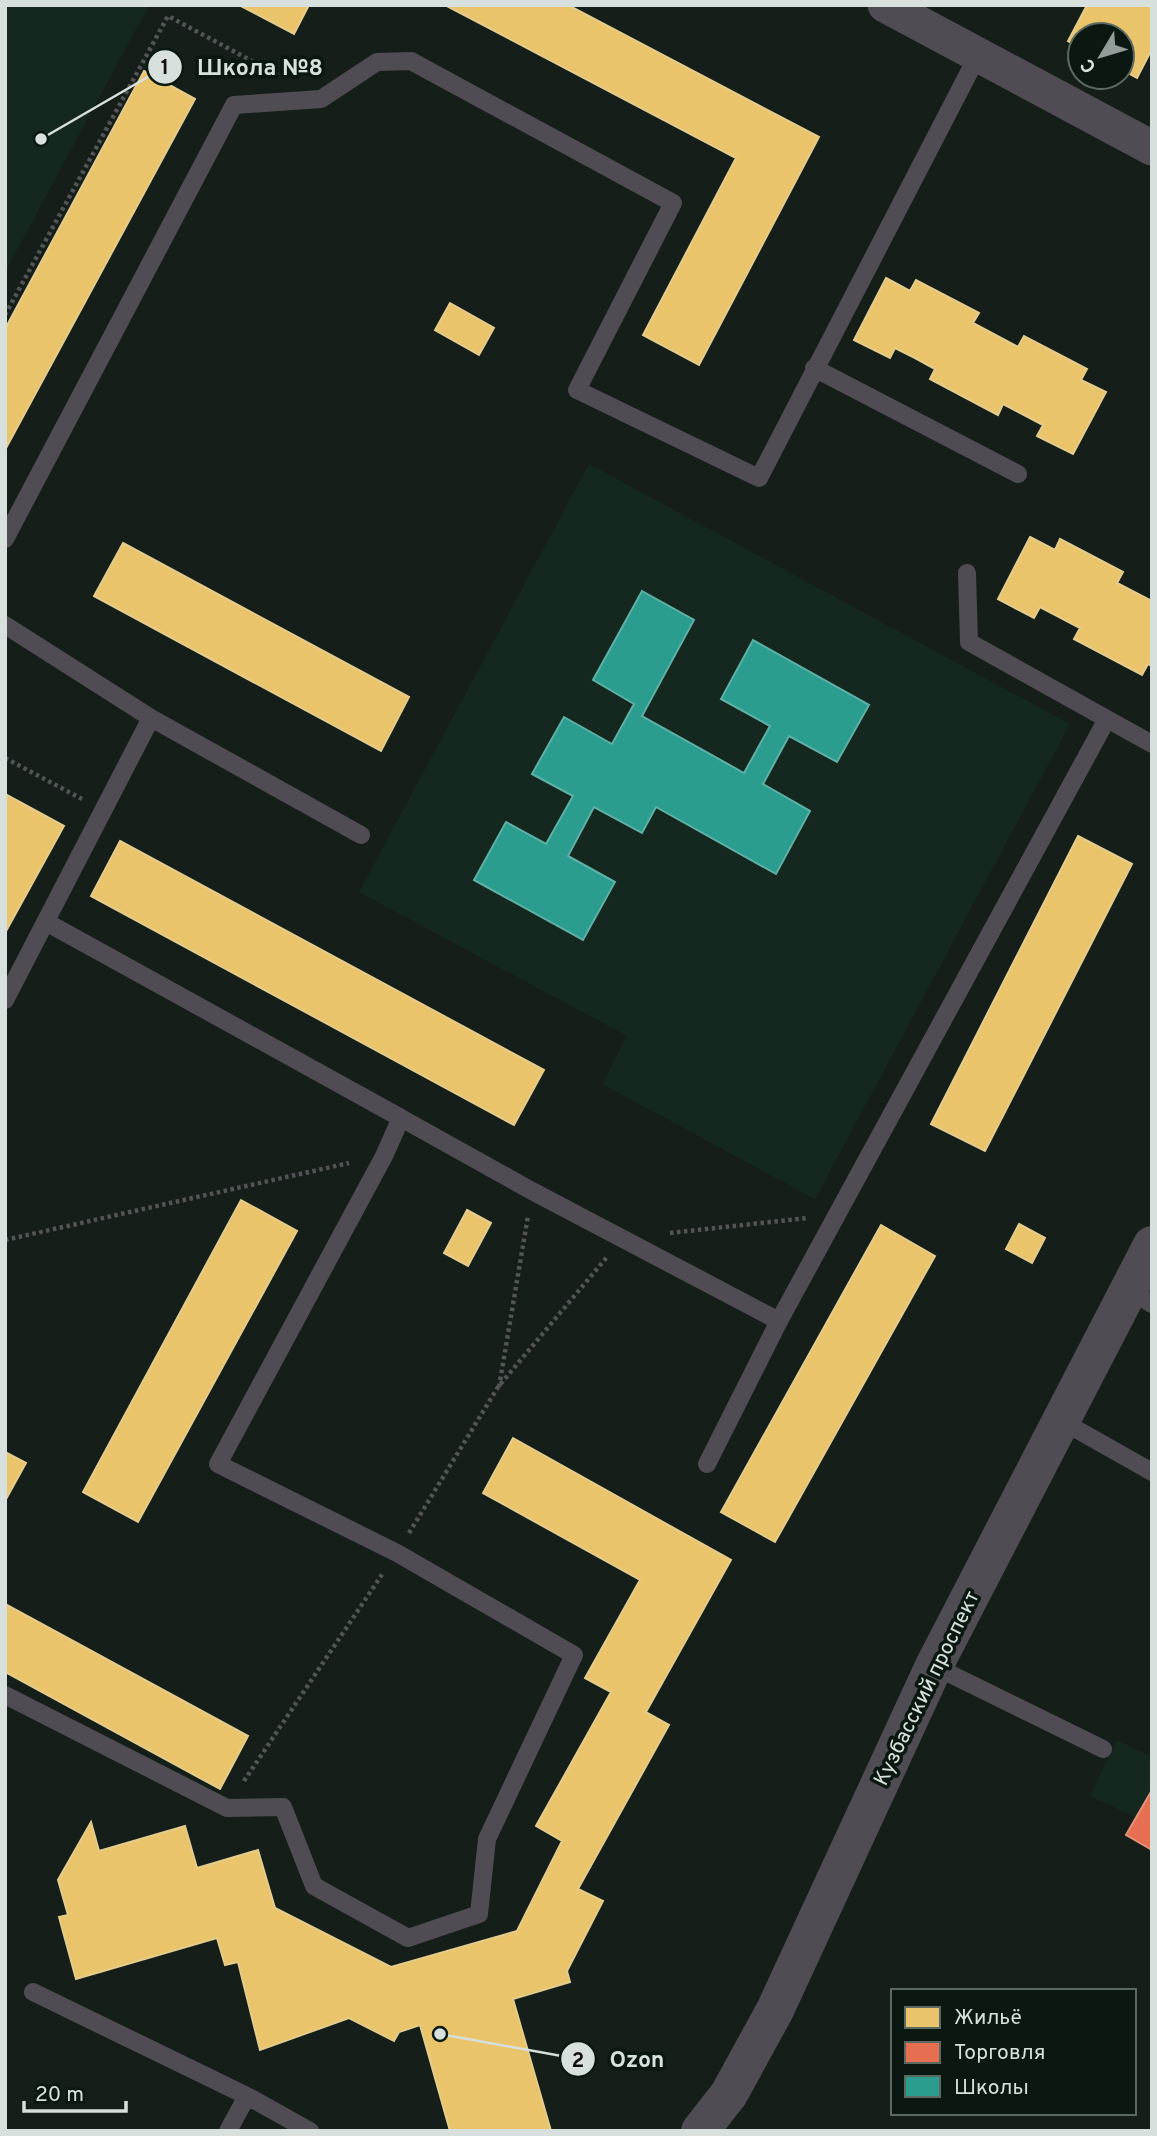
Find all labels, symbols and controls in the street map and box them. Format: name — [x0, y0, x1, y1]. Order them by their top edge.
north arrow — [1066, 21, 1136, 91]
callout: Школа №8 — [148, 45, 337, 89]
text: С — [1076, 53, 1102, 77]
text: 1 — [161, 55, 169, 82]
text: Школа №8 — [197, 55, 323, 84]
street label: Кузбасский проспект — [868, 1587, 986, 1790]
legend — [891, 1989, 1136, 2115]
text: Жильё — [954, 2005, 1022, 2032]
callout: Ozon — [561, 2037, 679, 2081]
text: Торговля — [954, 2040, 1045, 2067]
text: Ozon — [610, 2047, 664, 2076]
text: 2 — [572, 2048, 584, 2075]
scale bar — [24, 2070, 126, 2114]
text: Школы — [954, 2075, 1029, 2102]
text: 20 m — [35, 2082, 84, 2109]

